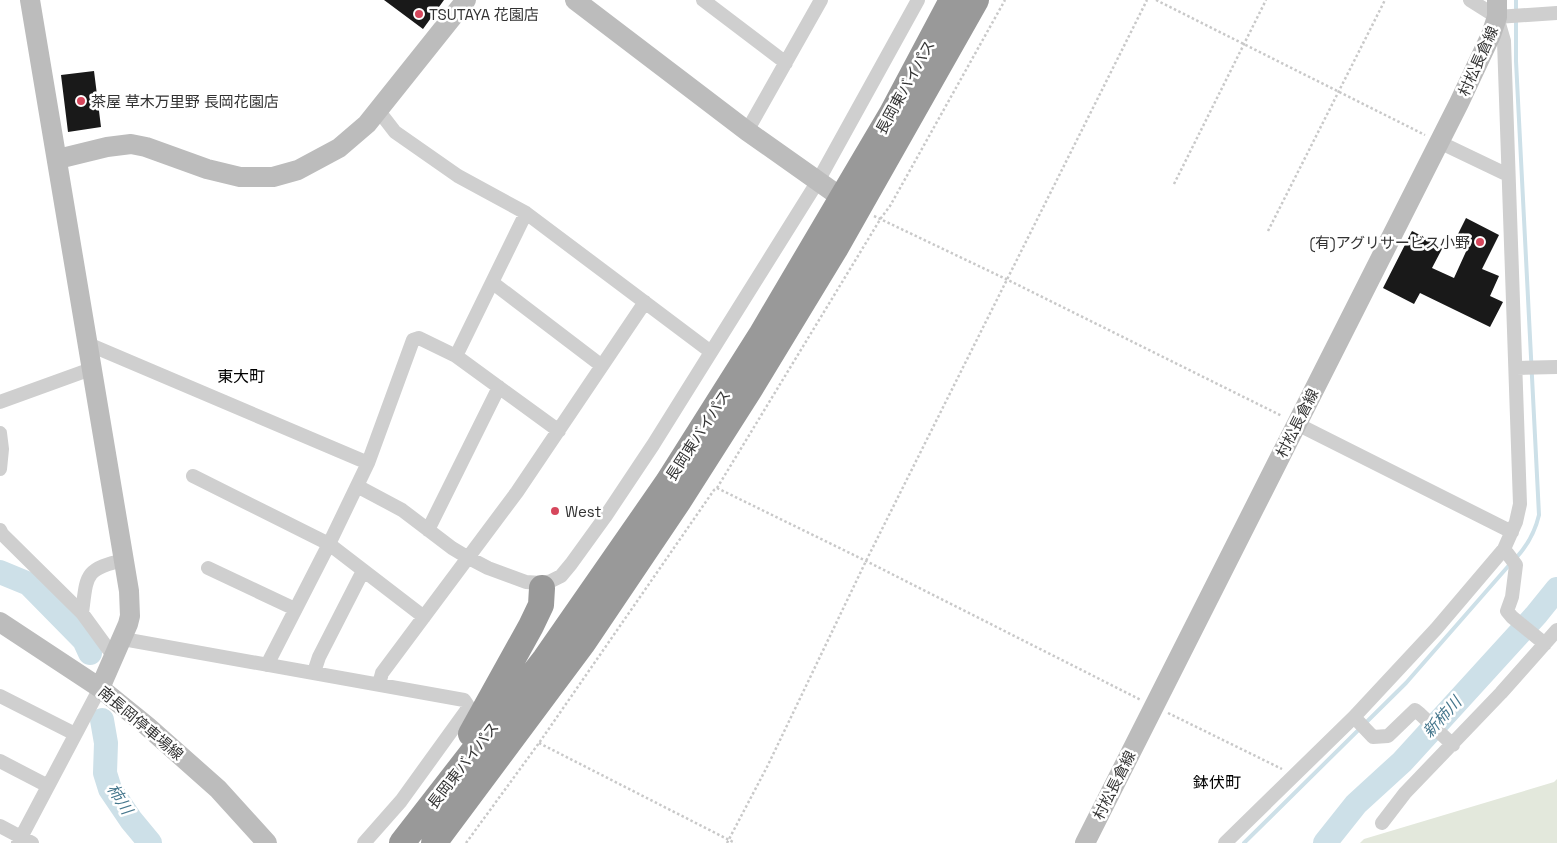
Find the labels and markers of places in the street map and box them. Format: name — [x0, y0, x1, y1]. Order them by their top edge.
place label: TSUTAYA 花園店 — [429, 5, 539, 24]
marker: TSUTAYA 花園店 — [413, 8, 425, 20]
place label: 茶屋 草木万里野 長岡花園店 — [91, 92, 279, 111]
marker: 茶屋 草木万里野 長岡花園店 — [75, 95, 87, 107]
place label: (有)アグリサービス小野 — [1309, 233, 1470, 253]
marker: (有)アグリサービス小野 — [1474, 236, 1486, 248]
place label: West — [565, 502, 602, 521]
marker: West — [549, 505, 561, 517]

